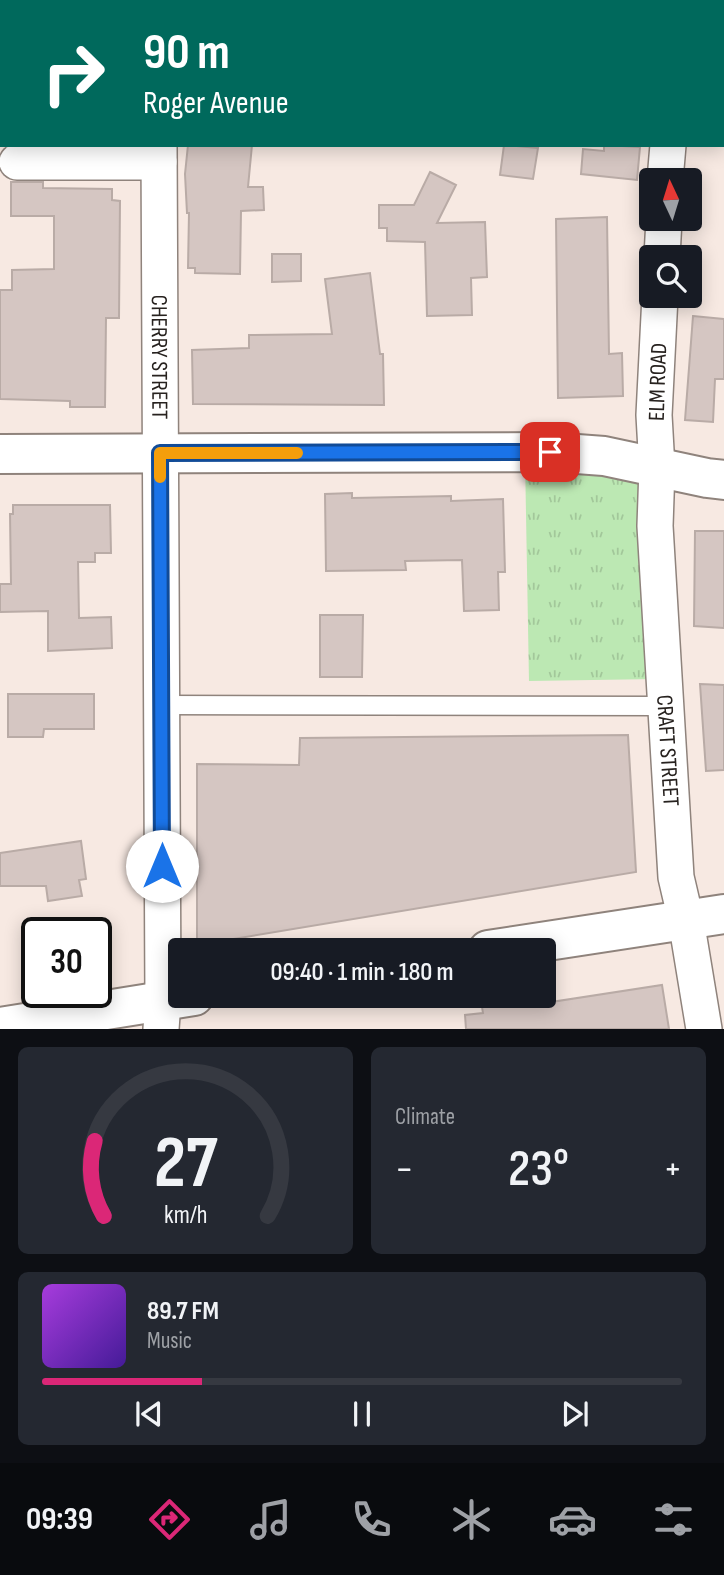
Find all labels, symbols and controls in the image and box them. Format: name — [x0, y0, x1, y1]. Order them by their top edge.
text: 90 m — [143, 24, 230, 83]
icon: right — [28, 28, 119, 119]
text: Roger Avenue — [143, 84, 289, 123]
north arrow — [639, 168, 702, 231]
map controls — [639, 168, 702, 308]
button: search — [639, 245, 702, 308]
street label: CHERRY STREET — [145, 295, 173, 419]
street label: ELM ROAD — [643, 342, 673, 422]
pin — [520, 422, 580, 482]
icon: arrive — [531, 433, 569, 471]
street label: CRAFT STREET — [650, 694, 685, 807]
position arrow — [125, 829, 199, 903]
speed limit sign: 30 — [21, 917, 112, 1008]
text: 09:40 · 1 min · 180 m — [270, 957, 454, 988]
text: Climate — [395, 1103, 455, 1131]
text: 27 — [154, 1121, 218, 1209]
text: 23° — [508, 1138, 569, 1201]
text: − — [395, 1147, 414, 1192]
text: + — [663, 1147, 682, 1192]
text: km/h — [164, 1200, 207, 1231]
text: 89.7 FM — [147, 1296, 219, 1327]
text: Music — [147, 1327, 192, 1355]
icon: previous — [130, 1395, 168, 1433]
icon: pause — [343, 1395, 381, 1433]
icon: next — [556, 1395, 594, 1433]
icon: directions — [145, 1495, 194, 1544]
icon: music — [246, 1495, 295, 1544]
icon: phone — [347, 1495, 396, 1544]
icon: climate — [447, 1495, 496, 1544]
icon: car — [548, 1495, 597, 1544]
icon: filters — [649, 1495, 698, 1544]
text: 09:39 — [26, 1500, 93, 1539]

